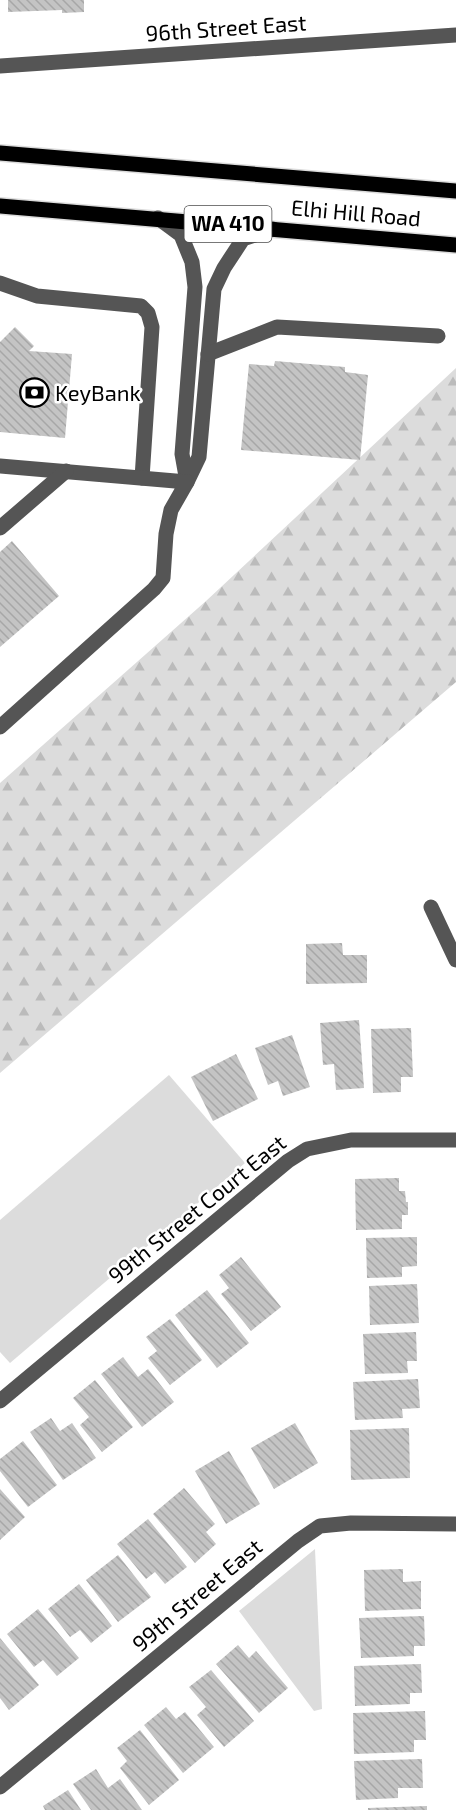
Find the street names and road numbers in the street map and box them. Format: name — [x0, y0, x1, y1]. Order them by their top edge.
street label: 96th Street East — [145, 8, 307, 46]
street label: Elhi Hill Road — [290, 193, 422, 231]
road number: WA 410 — [184, 206, 272, 242]
street label: 99th Street Court East — [102, 1129, 290, 1288]
street label: 99th Street East — [126, 1532, 266, 1656]

